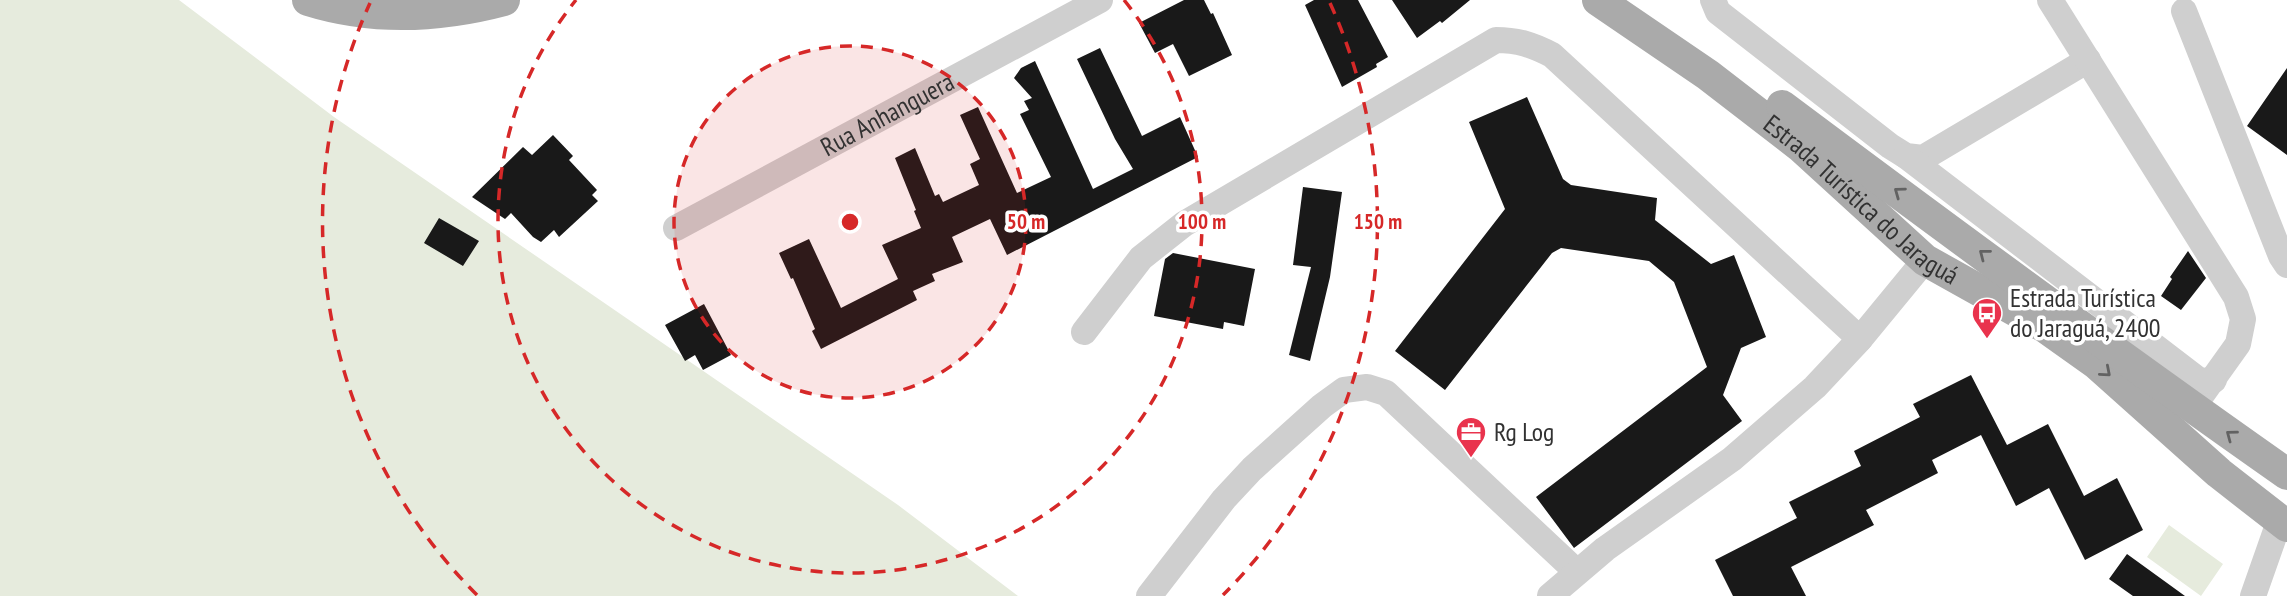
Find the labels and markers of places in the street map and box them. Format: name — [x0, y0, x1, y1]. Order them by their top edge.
centre of rings — [838, 210, 862, 234]
place label: Estrada Turística do Jaraguá, 2400 — [2010, 281, 2161, 344]
bus stop icon: Estrada Turística do Jaraguá, 2400 — [1970, 296, 2004, 340]
office icon: Rg Log — [1454, 415, 1488, 459]
place label: Rg Log — [1494, 415, 1554, 448]

